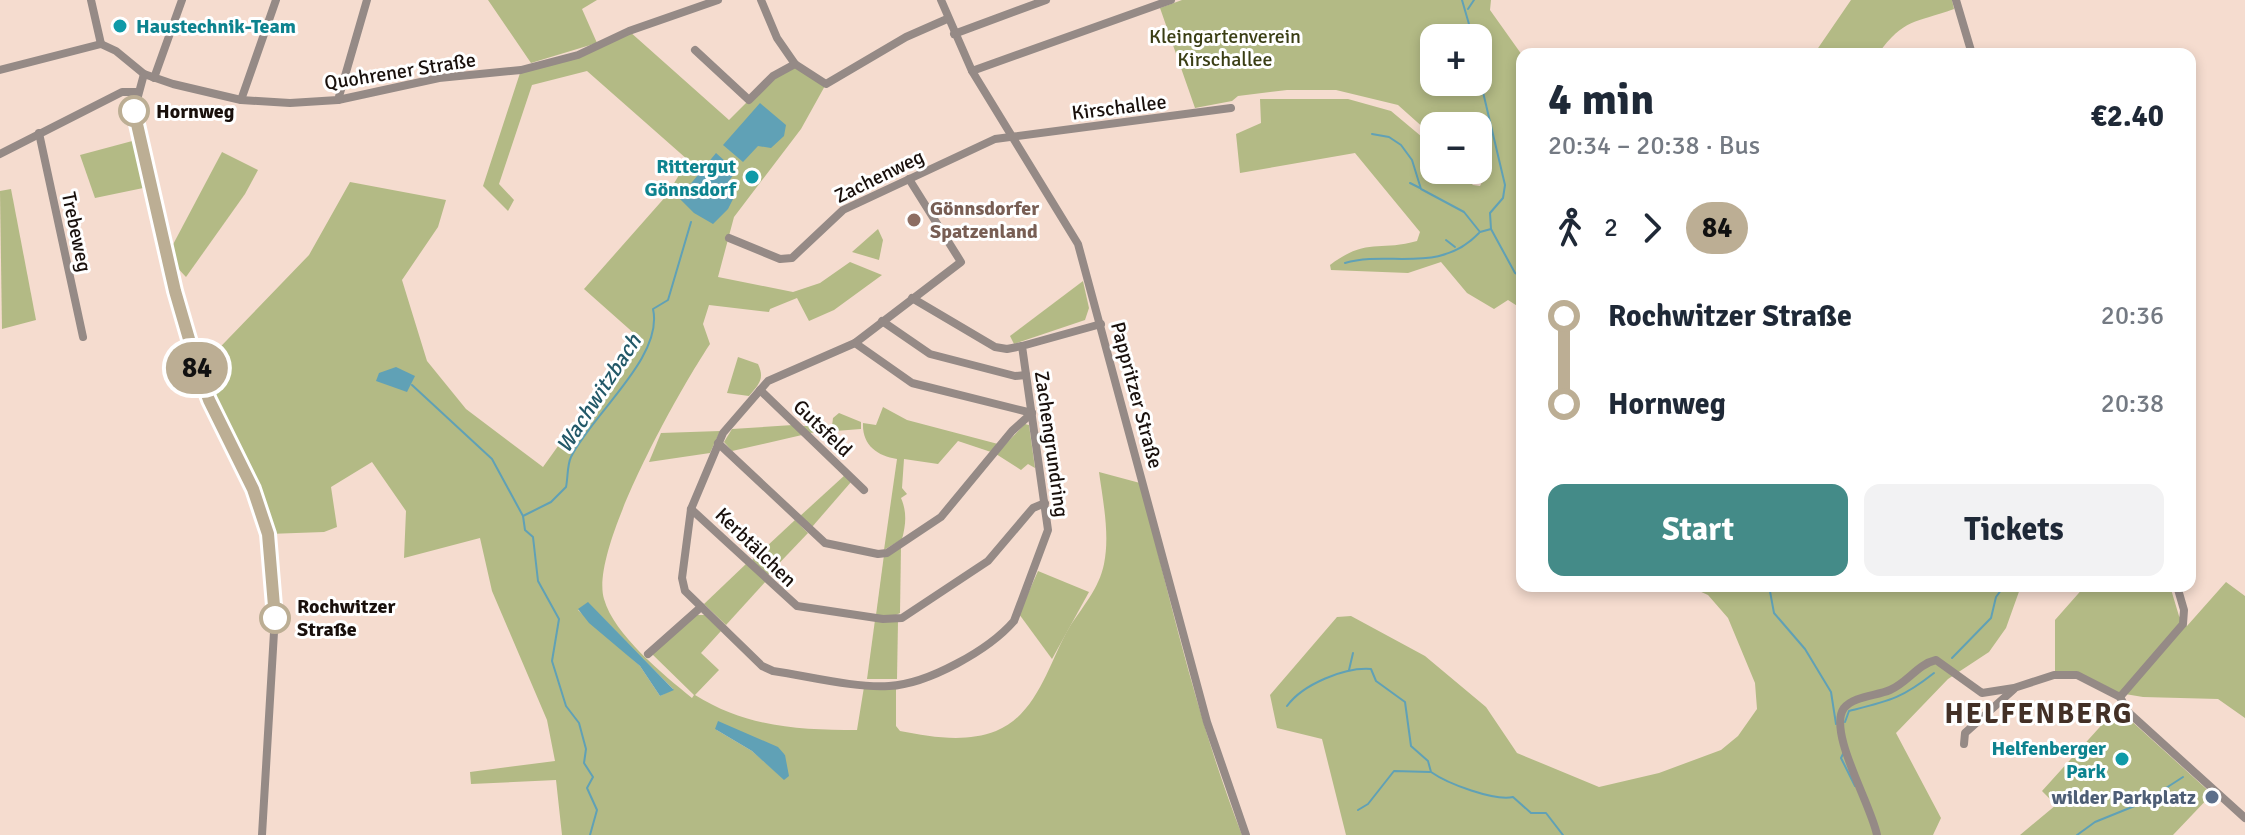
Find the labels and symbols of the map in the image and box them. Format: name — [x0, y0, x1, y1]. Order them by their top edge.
place label: Haustechnik-Team — [136, 14, 296, 39]
marker: Haustechnik-Team — [111, 17, 129, 35]
park label: Kleingartenverein Kirschallee — [1149, 24, 1301, 72]
street label: Quohrener Straße — [323, 47, 478, 96]
street label: Kirschallee — [1070, 89, 1168, 126]
marker: Hornweg — [119, 96, 149, 126]
place label: Hornweg — [156, 99, 235, 124]
street label: Zachenweg — [830, 144, 928, 209]
place label: Rittergut Gönnsdorf — [645, 154, 738, 202]
marker: Rittergut Gönnsdorf — [743, 168, 761, 186]
street label: Trebeweg — [56, 190, 97, 274]
place label: Gönnsdorfer Spatzenland — [930, 196, 1039, 244]
marker: Gönnsdorfer Spatzenland — [905, 211, 923, 229]
street label: Pappritzer Straße — [1105, 319, 1168, 471]
water label: Wachwitzbach — [550, 328, 647, 458]
line badge: 84 — [161, 342, 233, 394]
street label: Zachengrundring — [1029, 369, 1074, 519]
street label: Gutsfeld — [788, 394, 857, 463]
street label: Kerbtälchen — [710, 502, 802, 592]
place label: Rochwitzer Straße — [297, 594, 395, 642]
marker: Rochwitzer Straße — [260, 603, 290, 633]
district label: HELFENBERG — [1945, 697, 2133, 731]
place label: Helfenberger Park — [1991, 736, 2107, 784]
marker: Helfenberger Park — [2113, 750, 2131, 768]
place label: wilder Parkplatz — [2051, 785, 2196, 810]
marker: wilder Parkplatz — [2203, 788, 2221, 806]

